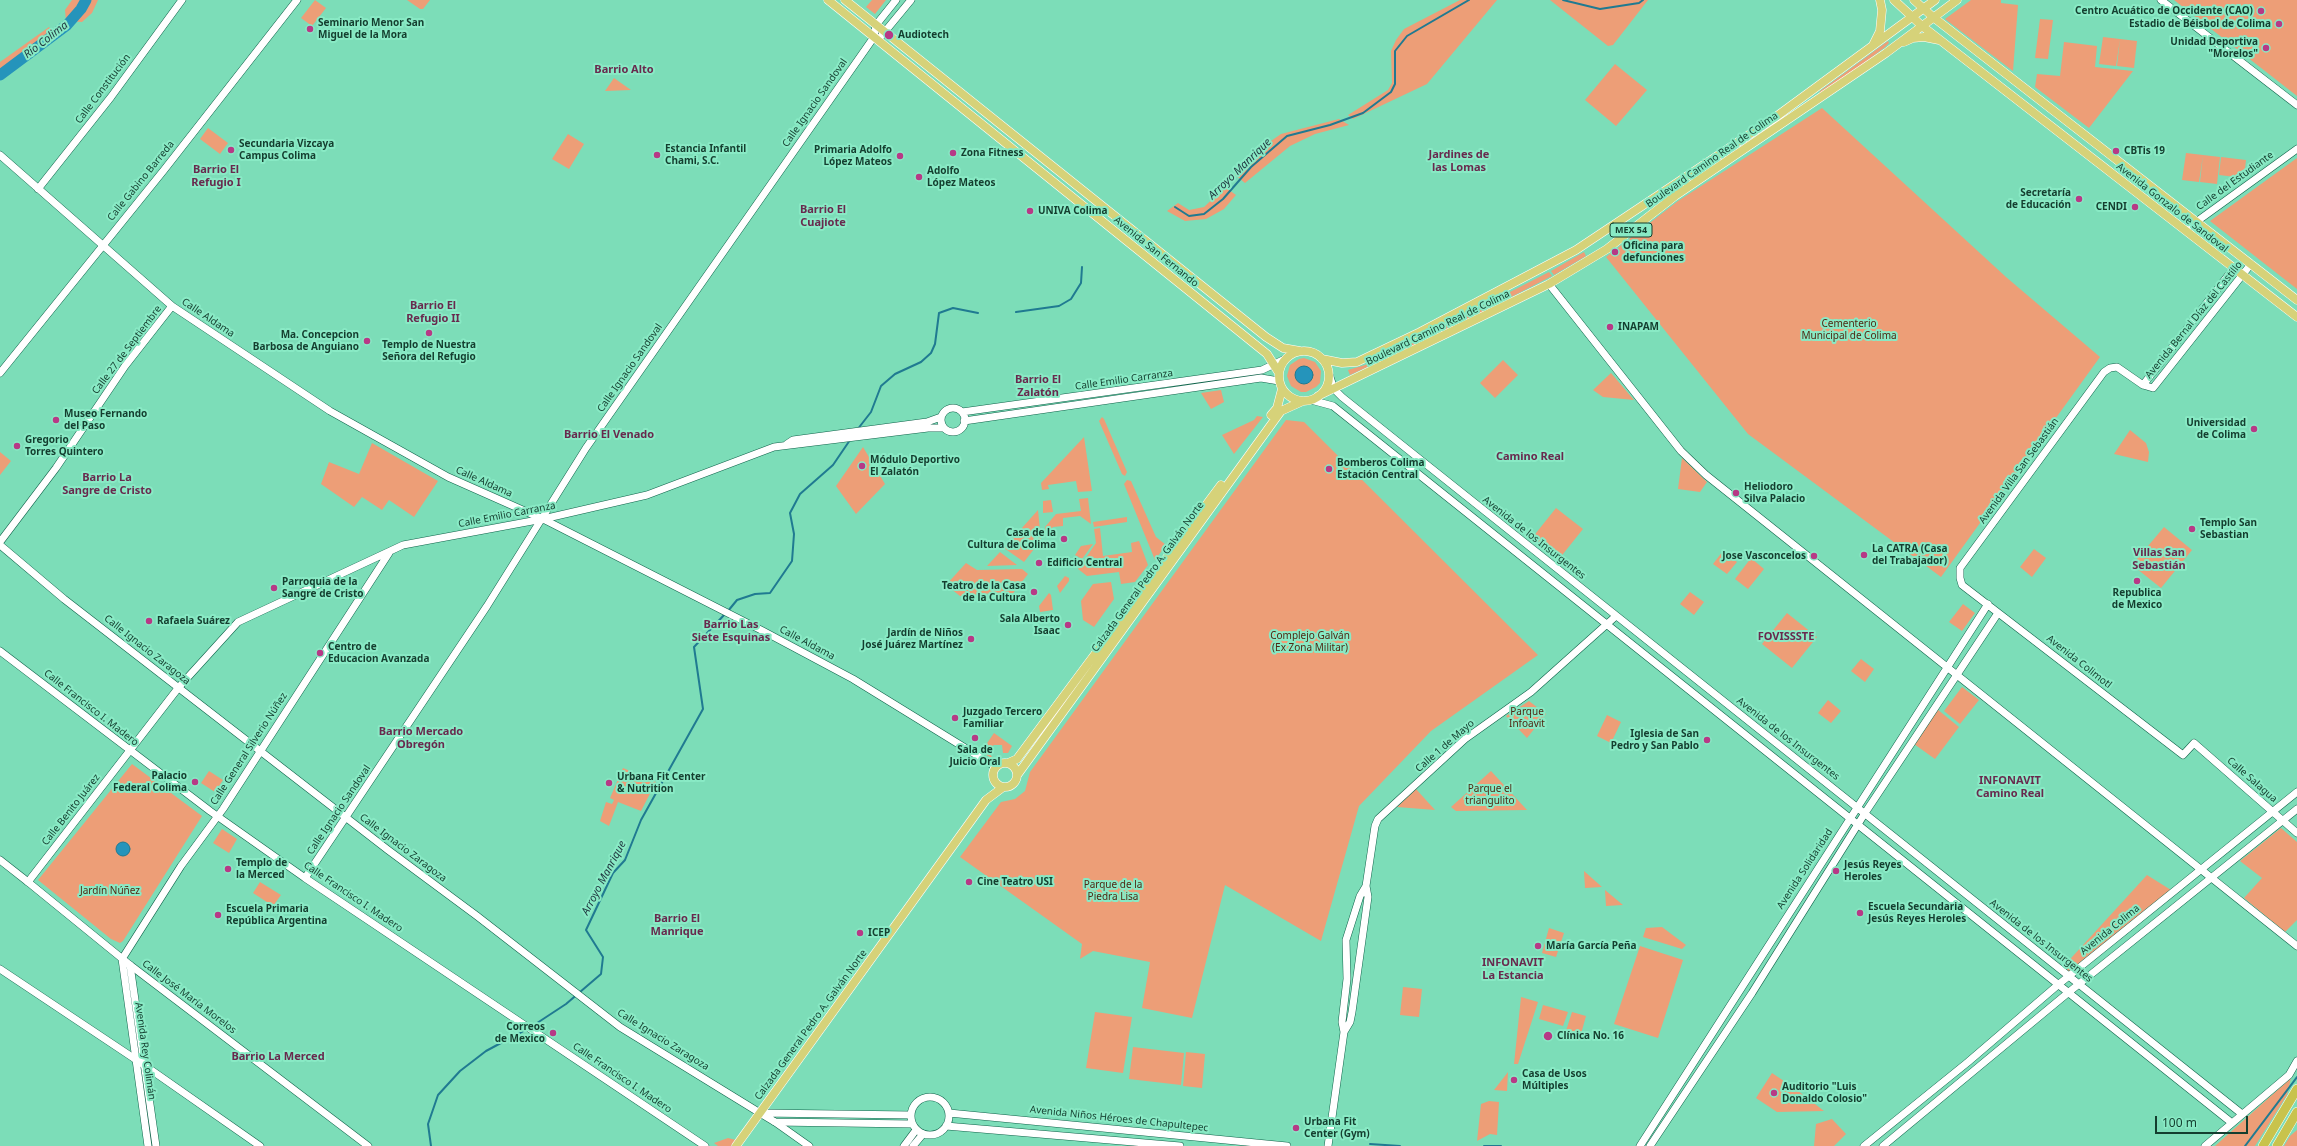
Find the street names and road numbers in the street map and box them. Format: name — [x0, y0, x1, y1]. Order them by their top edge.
street label: Calle Constitución — [73, 52, 133, 126]
street label: Calle Ignacio Sandoval — [780, 56, 850, 150]
street label: Boulevard Camino Real de Colima — [1644, 110, 1780, 210]
street label: Calle Gabino Barreda — [105, 139, 177, 223]
street label: Calle del Estudiante — [2194, 149, 2276, 213]
street label: Avenida Gonzalo de Sandoval — [2114, 161, 2230, 255]
street label: Avenida San Fernando — [1111, 214, 1201, 290]
road number: MEX 54 — [1610, 223, 1652, 237]
street label: Avenida Bernal Díaz del Castillo — [2143, 259, 2245, 381]
street label: Boulevard Camino Real de Colima — [1364, 288, 1512, 368]
street label: Calle Aldama — [179, 296, 237, 340]
street label: Calle 27 de Septiembre — [90, 303, 164, 397]
street label: Calle Ignacio Sandoval — [595, 321, 665, 415]
street label: Calle Emilio Carranza — [1074, 367, 1174, 393]
street label: Avenida Villa San Sebastián — [1977, 416, 2061, 526]
street label: Calle Aldama — [454, 464, 514, 500]
street label: Avenida de los Insurgentes — [1480, 494, 1588, 582]
street label: Calle Emilio Carranza — [457, 500, 557, 530]
street label: Calzada General Pedro A. Galván Norte — [1089, 500, 1207, 654]
street label: Calle Ignacio Zaragoza — [102, 613, 192, 687]
street label: Calle Aldama — [777, 623, 837, 663]
street label: Avenida Colimotl — [2044, 633, 2114, 691]
street label: Calle Francisco I. Madero — [41, 667, 141, 749]
street label: Calle General Silverio Núñez — [208, 690, 290, 808]
street label: Avenida de los Insurgentes — [1734, 695, 1842, 783]
street label: Calle 1 de Mayo — [1413, 717, 1477, 775]
street label: Calle Salagua — [2224, 755, 2280, 805]
street label: Calle Ignacio Sandoval — [305, 763, 373, 857]
street label: Calle Benito Juárez — [39, 772, 103, 848]
street label: Calle Ignacio Zaragoza — [357, 811, 449, 885]
street label: Avenida Solidaridad — [1775, 827, 1835, 911]
street label: Calle Francisco I. Madero — [301, 859, 405, 935]
street label: Avenida de los Insurgentes — [1987, 897, 2095, 985]
street label: Avenida Colima — [2078, 902, 2142, 958]
street label: Calzada General Pedro A. Galván Norte — [752, 948, 870, 1102]
street label: Calle José María Morelos — [140, 958, 238, 1036]
street label: Avenida Rey Colimán — [132, 1002, 158, 1100]
street label: Calle Ignacio Zaragoza — [615, 1007, 711, 1073]
street label: Calle Francisco I. Madero — [570, 1040, 674, 1116]
street label: Avenida Niños Héroes de Chapultepec — [1029, 1104, 1209, 1134]

